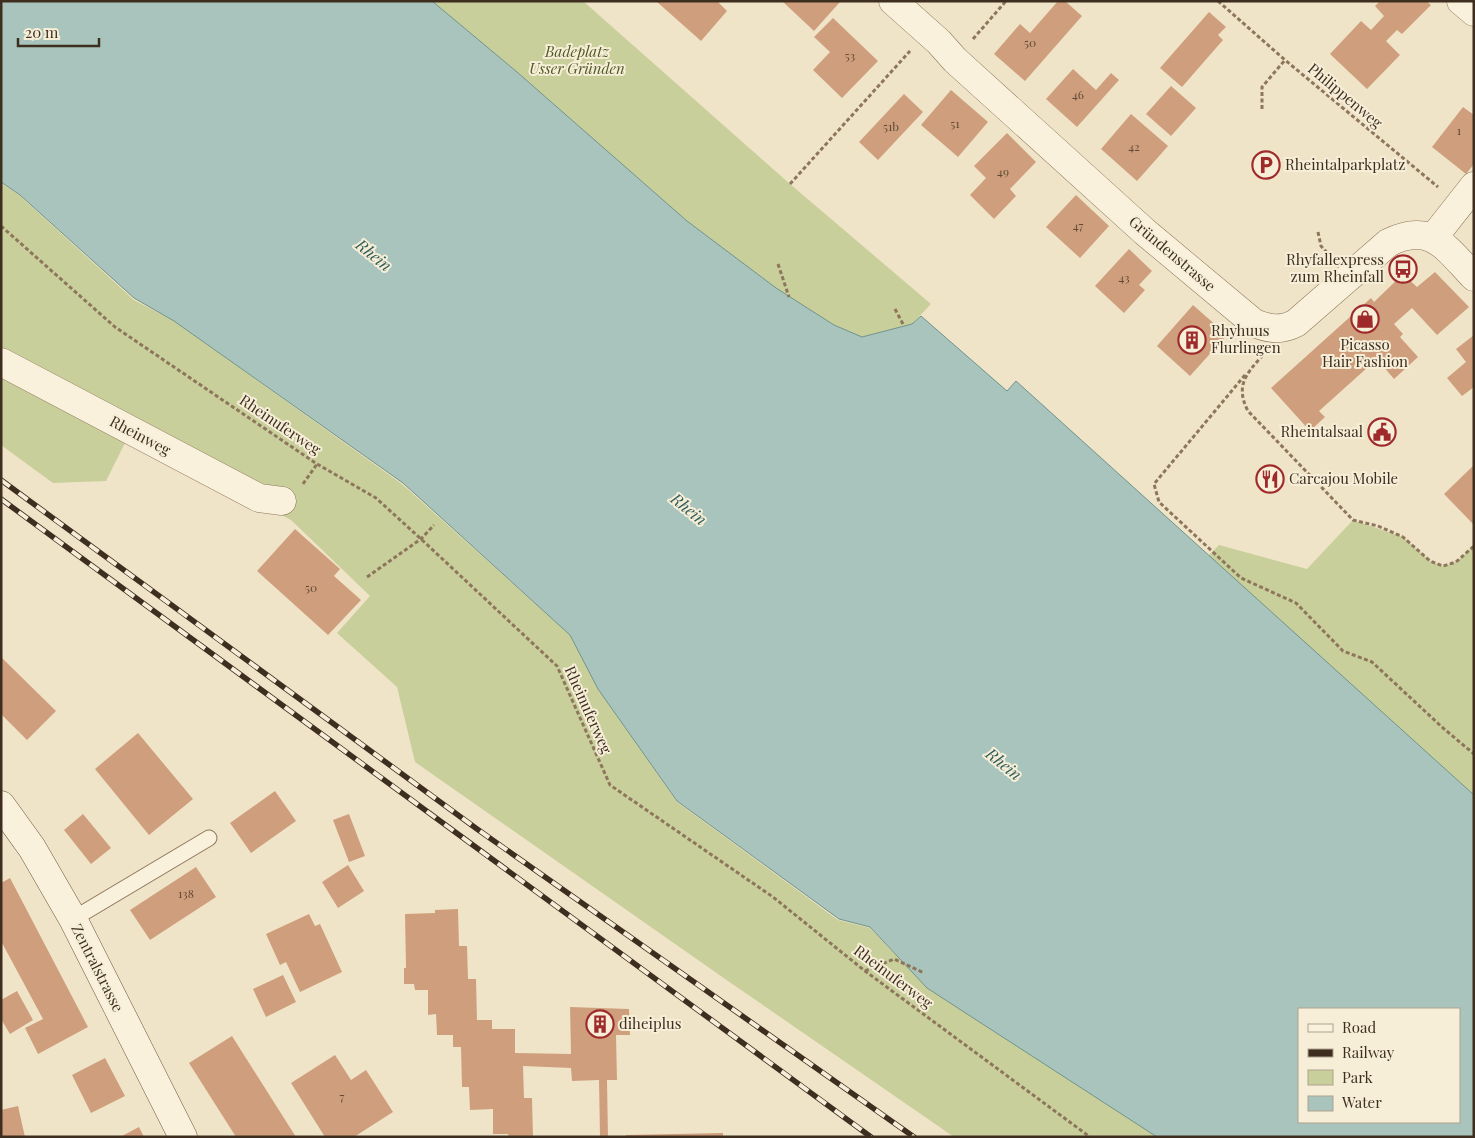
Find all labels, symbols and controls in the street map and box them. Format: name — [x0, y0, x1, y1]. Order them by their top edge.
scale bar — [18, 15, 99, 47]
text: 20 m — [25, 22, 59, 42]
house number: 50 — [1024, 34, 1036, 50]
park label: Badeplatz Usser Gründen — [529, 41, 625, 78]
house number: 53 — [845, 47, 855, 63]
street label: Philippenweg — [1304, 58, 1387, 132]
house number: 46 — [1072, 86, 1084, 102]
house number: 51 — [950, 115, 960, 131]
house number: 51b — [883, 118, 899, 134]
house number: 1 — [1457, 122, 1462, 138]
house number: 42 — [1128, 138, 1140, 154]
parking icon: Rheintalparkplatz — [1251, 150, 1281, 180]
place label: Rheintalparkplatz — [1285, 154, 1405, 174]
house number: 49 — [997, 163, 1009, 179]
street label: Gründenstrasse — [1125, 211, 1220, 295]
house number: 47 — [1073, 217, 1083, 233]
water label: Rhein — [351, 233, 397, 275]
place label: Rhyfallexpress zum Rheinfall — [1286, 249, 1384, 286]
bus stop icon: Rhyfallexpress zum Rheinfall — [1388, 254, 1418, 284]
house number: 43 — [1118, 269, 1130, 285]
shop icon: Picasso Hair Fashion — [1350, 304, 1380, 334]
place label: Rhyhuus Flurlingen — [1211, 320, 1281, 357]
building icon: Rhyhuus Flurlingen — [1177, 325, 1207, 355]
place label: Picasso Hair Fashion — [1322, 334, 1408, 371]
street label: Rheinuferweg — [236, 390, 325, 459]
street label: Rheinweg — [107, 411, 174, 460]
public building icon: Rheintalsaal — [1367, 417, 1397, 447]
place label: Rheintalsaal — [1281, 421, 1363, 441]
restaurant icon: Carcajou Mobile — [1255, 464, 1285, 494]
place label: Carcajou Mobile — [1289, 468, 1398, 488]
water label: Rhein — [666, 487, 712, 529]
house number: 50 — [305, 579, 317, 595]
street label: Rheinuferweg — [561, 663, 617, 757]
water label: Rhein — [981, 742, 1027, 784]
house number: 138 — [178, 885, 194, 901]
street label: Zentralstrasse — [67, 920, 129, 1015]
street label: Rheinuferweg — [850, 940, 937, 1013]
legend — [1298, 1008, 1460, 1123]
building icon: diheiplus — [585, 1009, 615, 1039]
place label: diheiplus — [619, 1013, 681, 1033]
text: Road — [1342, 1017, 1376, 1037]
text: Railway — [1342, 1042, 1395, 1062]
text: Park — [1342, 1067, 1374, 1087]
house number: 7 — [340, 1088, 345, 1104]
text: Water — [1341, 1092, 1382, 1112]

